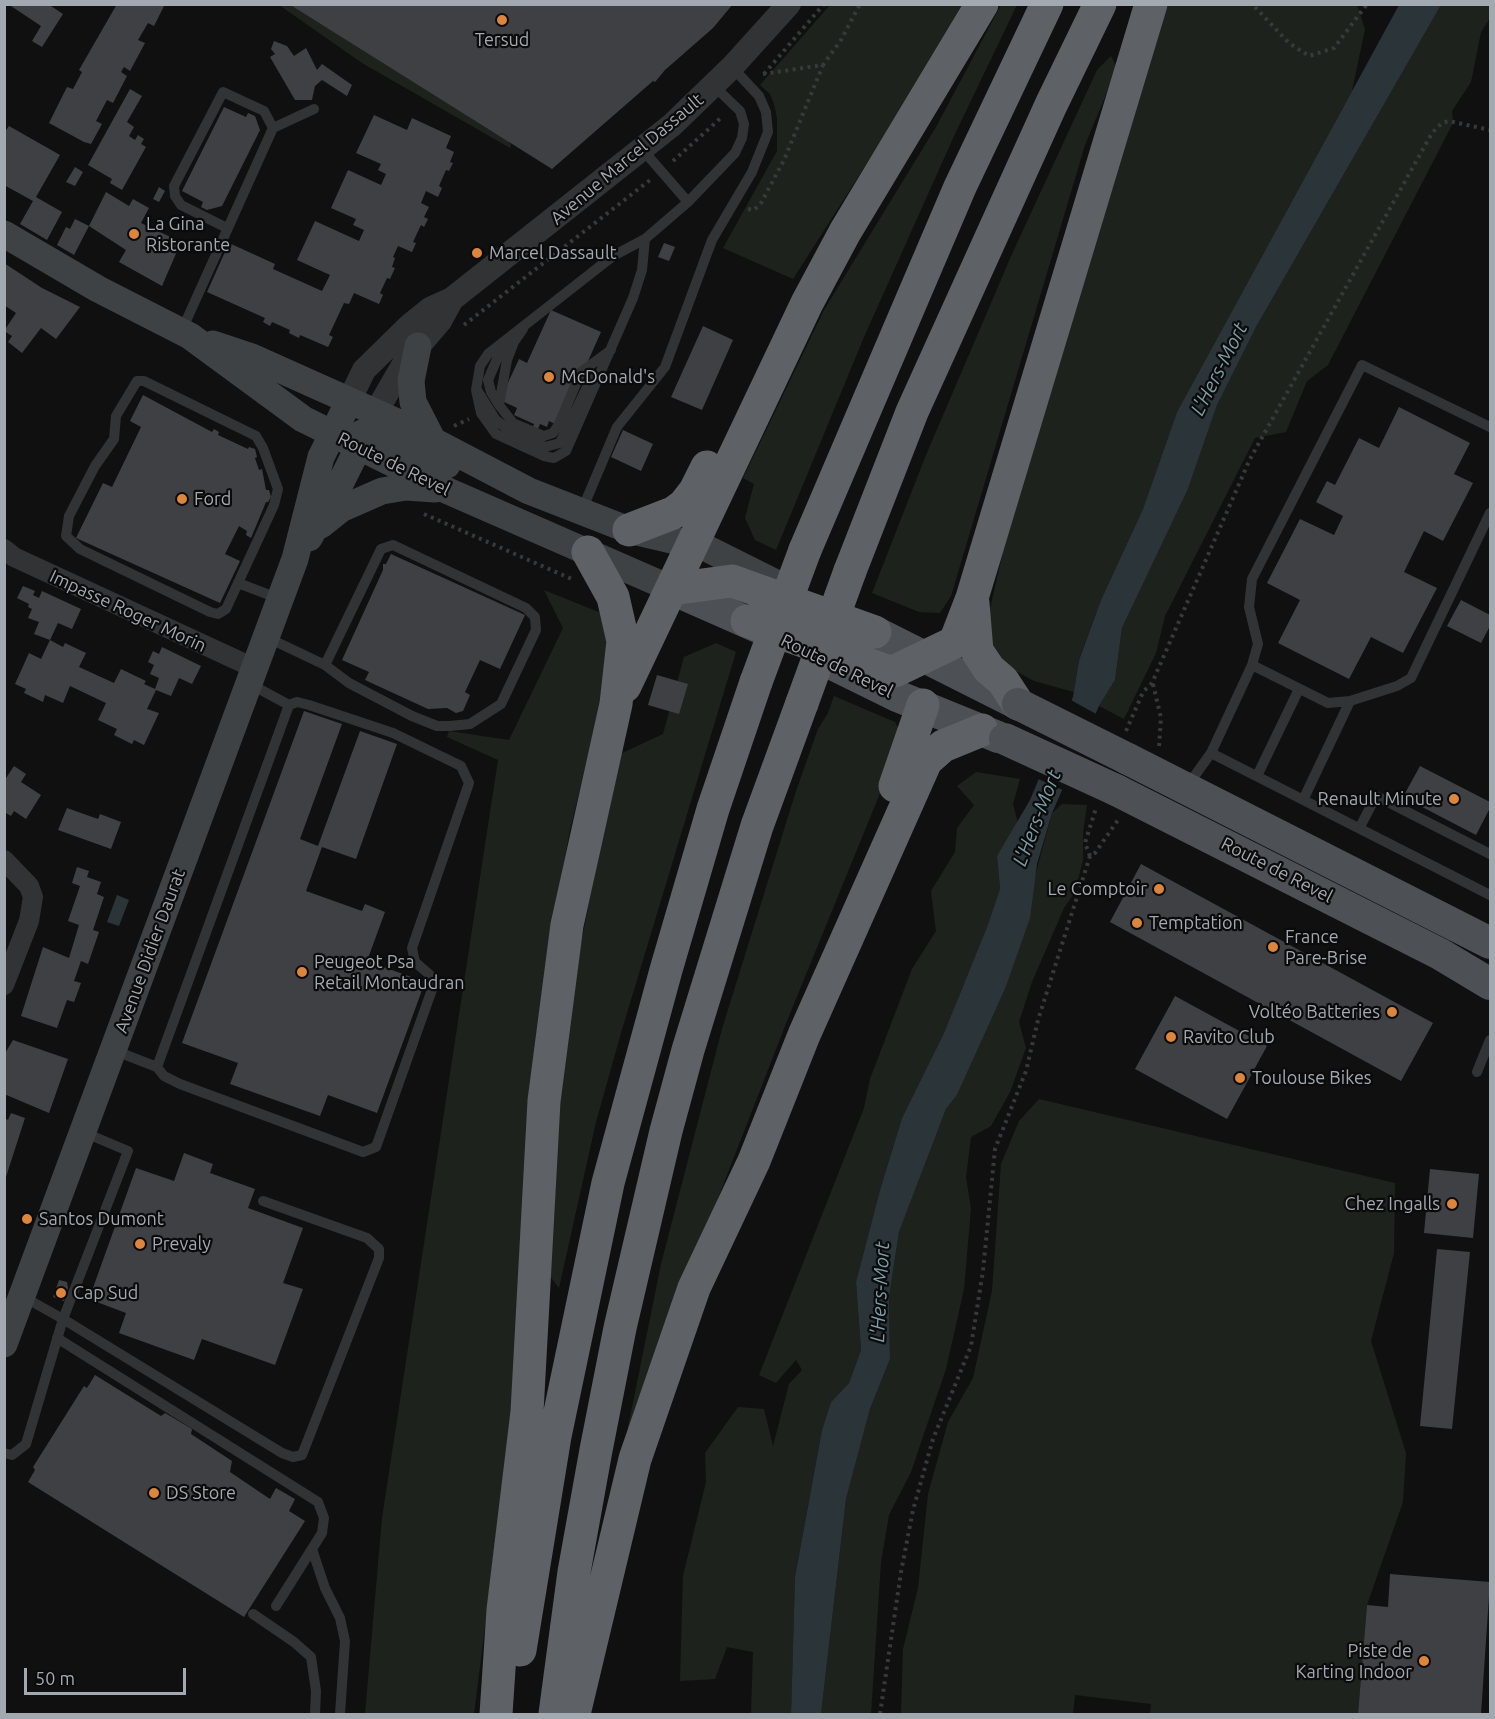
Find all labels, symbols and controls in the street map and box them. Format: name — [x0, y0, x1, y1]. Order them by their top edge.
marker: Tersud — [495, 13, 509, 27]
place label: Tersud — [475, 29, 529, 51]
street label: Avenue Marcel Dassault — [546, 89, 708, 229]
place label: La Gina Ristorante — [146, 213, 230, 256]
marker: La Gina Ristorante — [127, 227, 141, 241]
place label: Marcel Dassault — [489, 242, 617, 264]
marker: Marcel Dassault — [470, 246, 484, 260]
water label: L'Hers-Mort — [1185, 319, 1253, 419]
place label: McDonald's — [561, 366, 655, 388]
marker: McDonald's — [542, 370, 556, 384]
street label: Route de Revel — [334, 428, 454, 500]
place label: Ford — [194, 488, 231, 510]
marker: Ford — [175, 492, 189, 506]
street label: Impasse Roger Morin — [46, 565, 210, 657]
street label: Route de Revel — [777, 630, 897, 702]
water label: L'Hers-Mort — [1008, 767, 1066, 869]
place label: Renault Minute — [1318, 788, 1442, 810]
marker: Renault Minute — [1447, 792, 1461, 806]
street label: Route de Revel — [1218, 833, 1336, 907]
street label: Avenue Didier Daurat — [110, 866, 190, 1036]
place label: Le Comptoir — [1047, 878, 1147, 900]
marker: Le Comptoir — [1152, 882, 1166, 896]
place label: Temptation — [1149, 912, 1243, 934]
marker: Temptation — [1130, 916, 1144, 930]
place label: France Pare-Brise — [1285, 926, 1367, 968]
marker: France Pare-Brise — [1266, 940, 1280, 954]
place label: Peugeot Psa Retail Montaudran — [314, 951, 464, 994]
marker: Peugeot Psa Retail Montaudran — [295, 965, 309, 979]
place label: Voltéo Batteries — [1249, 1001, 1380, 1023]
marker: Voltéo Batteries — [1385, 1005, 1399, 1019]
place label: Ravito Club — [1183, 1026, 1275, 1048]
marker: Ravito Club — [1164, 1030, 1178, 1044]
place label: Toulouse Bikes — [1252, 1067, 1372, 1089]
marker: Toulouse Bikes — [1233, 1071, 1247, 1085]
place label: Chez Ingalls — [1345, 1193, 1440, 1215]
marker: Chez Ingalls — [1445, 1197, 1459, 1211]
place label: Santos Dumont — [39, 1208, 164, 1230]
marker: Santos Dumont — [20, 1212, 34, 1226]
place label: Prevaly — [152, 1233, 211, 1255]
marker: Prevaly — [133, 1237, 147, 1251]
water label: L'Hers-Mort — [865, 1241, 895, 1343]
place label: Cap Sud — [73, 1282, 138, 1304]
marker: Cap Sud — [54, 1286, 68, 1300]
place label: DS Store — [166, 1482, 236, 1504]
marker: DS Store — [147, 1486, 161, 1500]
place label: Piste de Karting Indoor — [1295, 1640, 1412, 1682]
marker: Piste de Karting Indoor — [1417, 1654, 1431, 1668]
scale bar — [27, 1656, 189, 1694]
text: 50 m — [35, 1668, 75, 1688]

